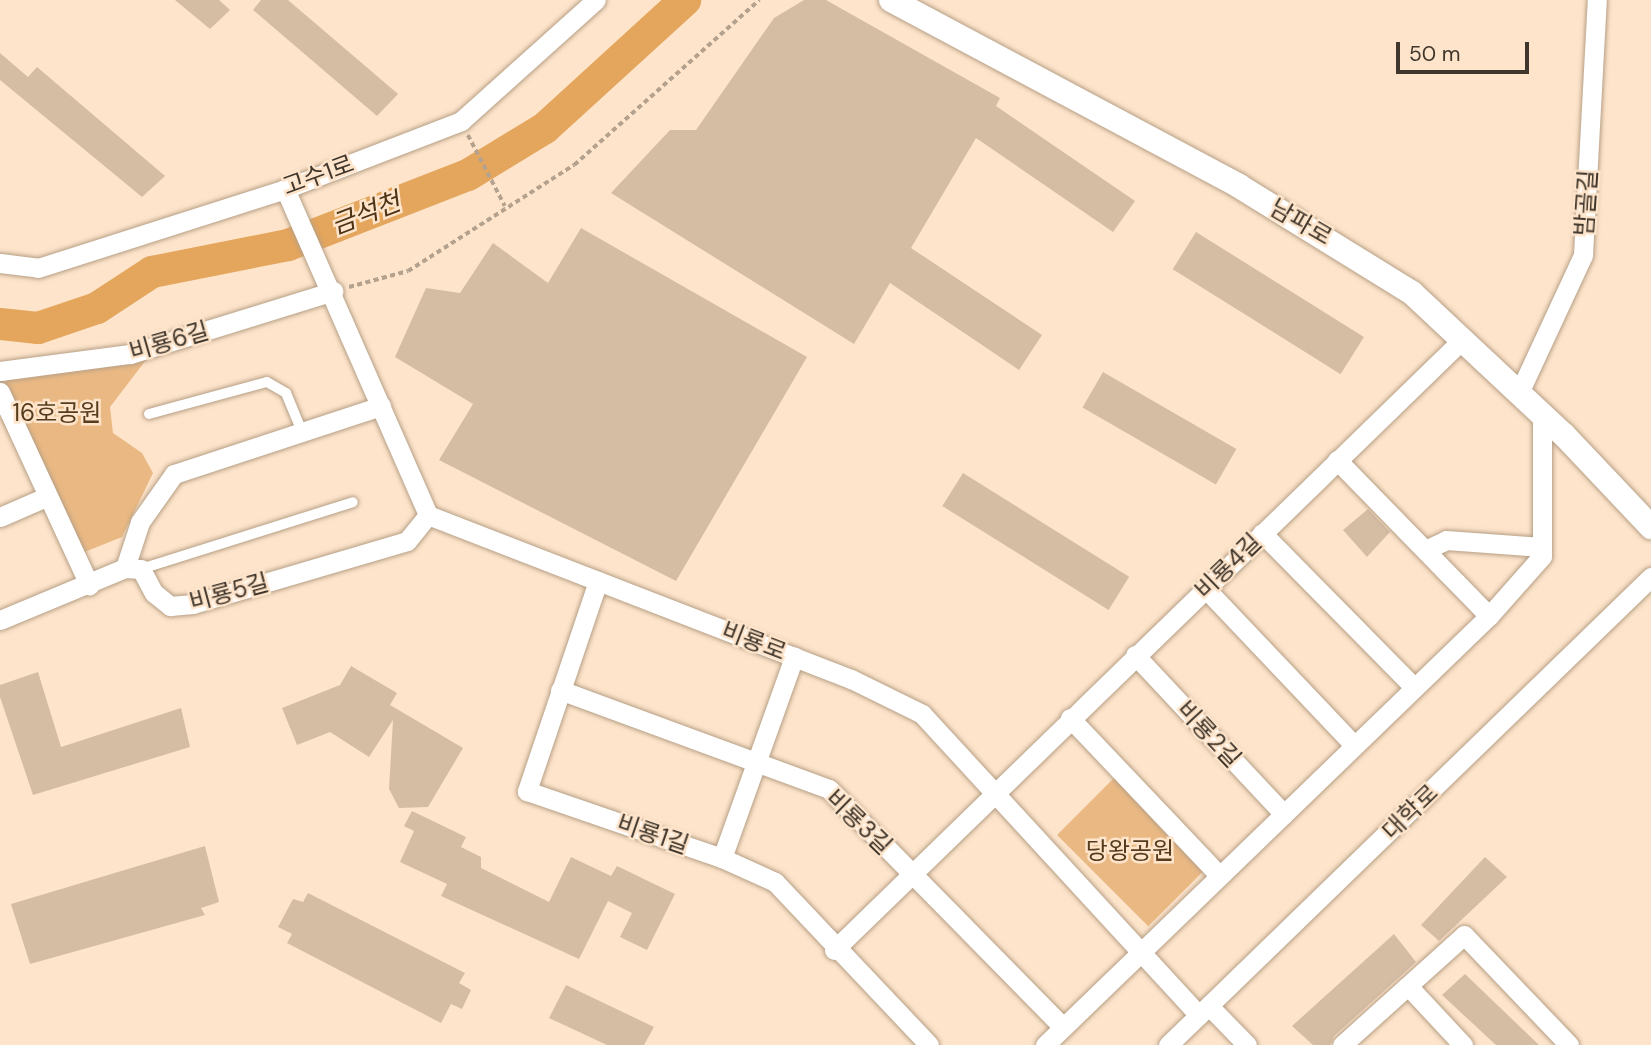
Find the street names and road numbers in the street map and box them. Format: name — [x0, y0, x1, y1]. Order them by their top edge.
street label: 고수1로 — [278, 149, 358, 201]
street label: 밤골길 — [1569, 169, 1603, 237]
street label: 남파로 — [1265, 193, 1337, 251]
street label: 비룡6길 — [126, 316, 212, 366]
street label: 비룡4길 — [1189, 528, 1267, 604]
street label: 비룡5길 — [186, 568, 272, 616]
street label: 비룡로 — [718, 616, 790, 666]
street label: 비룡2길 — [1171, 695, 1247, 773]
street label: 대학로 — [1376, 779, 1444, 845]
street label: 비룡3길 — [820, 784, 898, 860]
street label: 비룡1길 — [613, 808, 693, 860]

